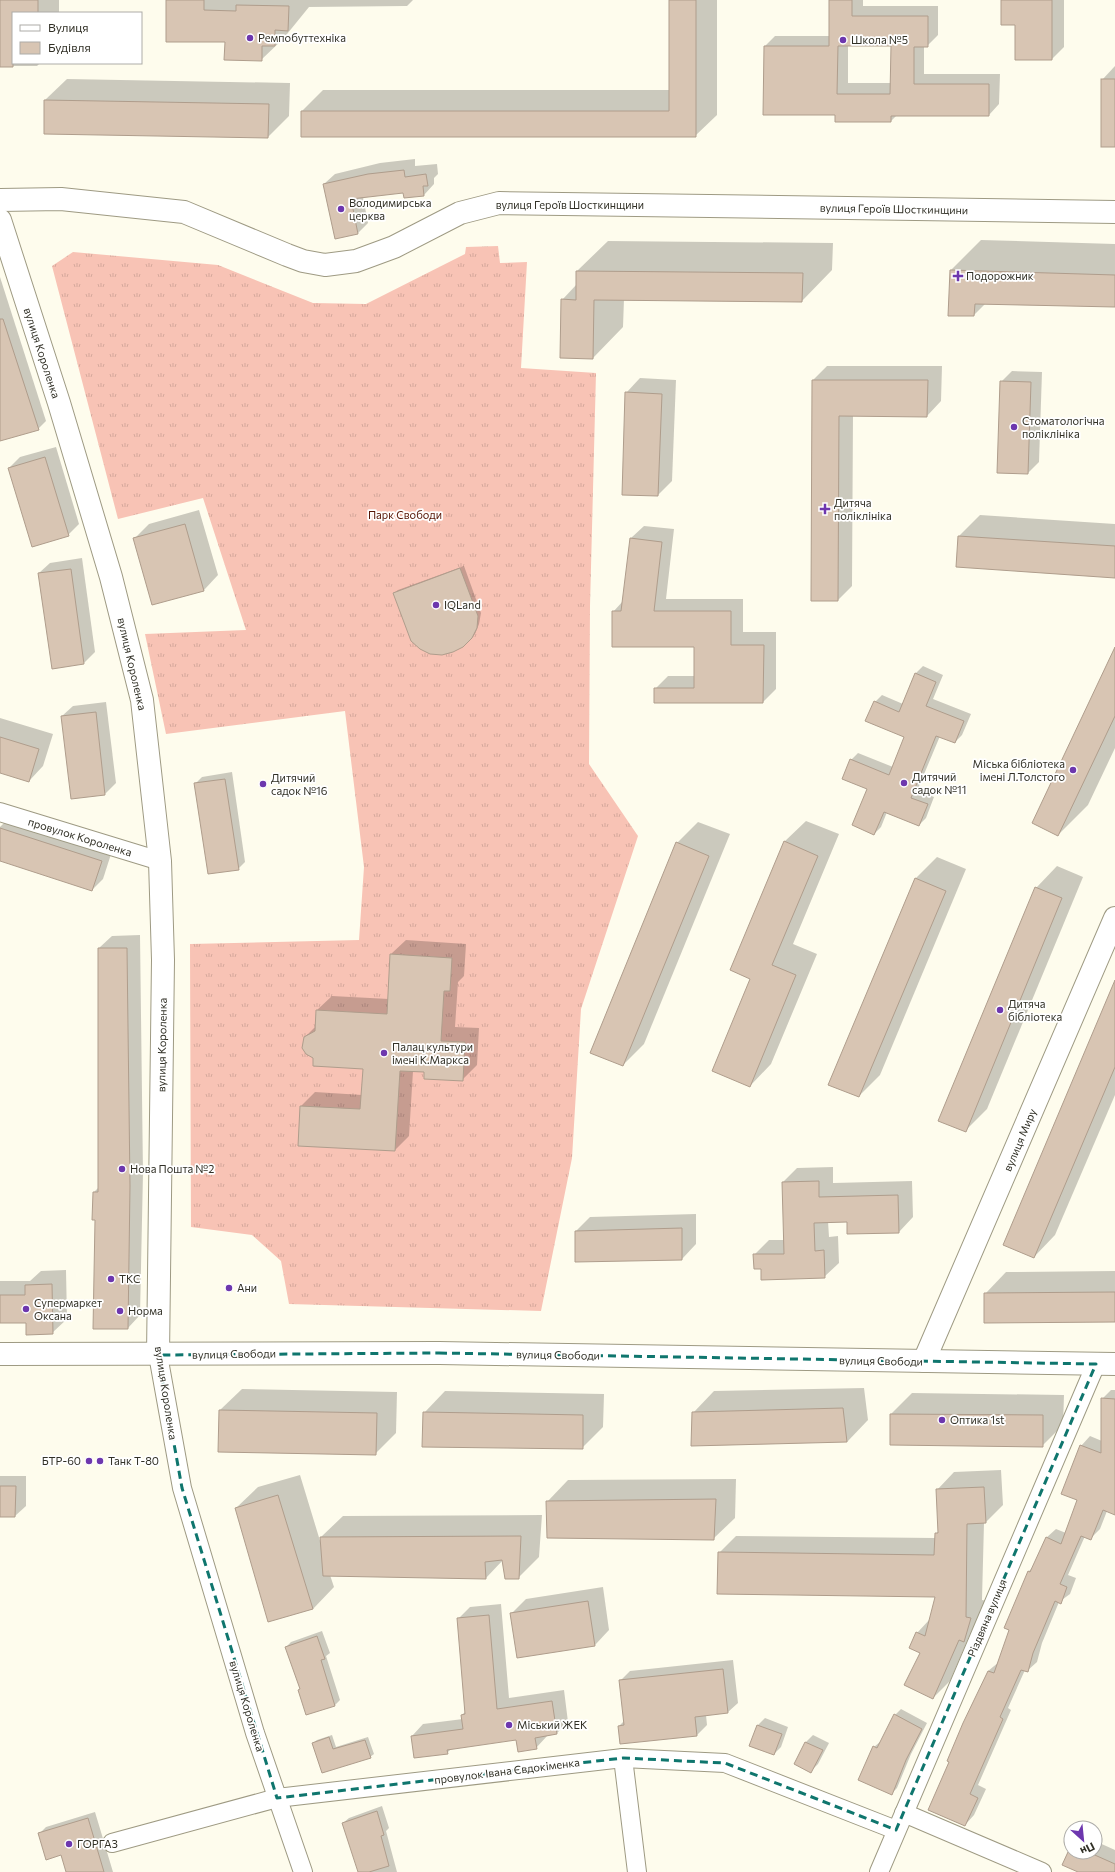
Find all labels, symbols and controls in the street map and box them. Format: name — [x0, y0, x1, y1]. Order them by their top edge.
legend — [12, 12, 142, 64]
text: Вулиця — [48, 20, 89, 34]
place label: Ремпобуттехніка — [258, 31, 346, 44]
marker: Ремпобуттехніка — [245, 33, 255, 43]
place label: Школа №5 — [851, 33, 908, 46]
marker: Школа №5 — [838, 35, 848, 45]
text: Будівля — [48, 40, 91, 54]
place label: Володимирська церква — [349, 196, 431, 222]
street label: вулиця Героїв Шосткинщини — [496, 198, 644, 211]
street label: вулиця Героїв Шосткинщини — [820, 201, 968, 216]
marker: Володимирська церква — [336, 204, 346, 214]
place label: Подорожник — [966, 269, 1034, 282]
marker: Подорожник — [953, 271, 963, 281]
street label: вулиця Короленка — [22, 306, 63, 400]
place label: Стоматологічна поліклініка — [1022, 414, 1105, 440]
marker: Стоматологічна поліклініка — [1009, 422, 1019, 432]
place label: Дитяча поліклініка — [834, 496, 892, 522]
marker: Дитяча поліклініка — [819, 503, 831, 515]
park label: Парк Свободи — [368, 508, 442, 521]
place label: IQLand — [444, 598, 481, 611]
marker: IQLand — [431, 600, 441, 610]
street label: вулиця Короленка — [116, 616, 149, 711]
place label: Міська бібліотека імені Л.Толстого — [973, 757, 1065, 783]
marker: Міська бібліотека імені Л.Толстого — [1068, 765, 1078, 775]
place label: Дитячий садок №11 — [912, 770, 966, 796]
place label: Дитячий садок №16 — [271, 771, 328, 797]
marker: Дитячий садок №11 — [899, 778, 909, 788]
marker: Дитячий садок №16 — [258, 779, 268, 789]
street label: провулок Короленка — [27, 815, 134, 858]
place label: Дитяча бібліотека — [1008, 997, 1062, 1023]
street label: вулиця Короленка — [154, 998, 169, 1092]
marker: Дитяча бібліотека — [995, 1005, 1005, 1015]
place label: Палац культури імені К.Маркса — [392, 1040, 473, 1066]
marker: Палац культури імені К.Маркса — [379, 1048, 389, 1058]
street label: вулиця Миру — [1000, 1106, 1039, 1173]
place label: Нова Пошта №2 — [130, 1162, 214, 1175]
marker: Нова Пошта №2 — [117, 1164, 127, 1174]
place label: ТКС — [119, 1272, 141, 1285]
marker: ТКС — [106, 1274, 116, 1284]
place label: Ани — [237, 1281, 257, 1294]
marker: Ани — [224, 1283, 234, 1293]
place label: Супермаркет Оксана — [34, 1296, 102, 1322]
marker: Супермаркет Оксана — [21, 1304, 31, 1314]
place label: Норма — [128, 1304, 163, 1317]
marker: Норма — [115, 1306, 125, 1316]
street label: вулиця Короленка — [153, 1345, 180, 1441]
street label: вулиця Свободи — [192, 1346, 276, 1361]
street label: вулиця Свободи — [516, 1347, 600, 1362]
street label: вулиця Свободи — [839, 1353, 923, 1368]
place label: Оптика 1st — [950, 1413, 1005, 1426]
marker: Оптика 1st — [937, 1415, 947, 1425]
place label: БТР-60 — [42, 1454, 81, 1467]
place label: Танк Т-80 — [108, 1454, 159, 1467]
marker: БТР-60 — [84, 1456, 94, 1466]
marker: Танк Т-80 — [95, 1456, 105, 1466]
street label: Різдвяна вулиця — [964, 1577, 1009, 1659]
street label: вулиця Короленка — [227, 1659, 268, 1753]
place label: Міський ЖЕК — [517, 1718, 588, 1731]
marker: Міський ЖЕК — [504, 1720, 514, 1730]
street label: провулок Івана Євдокіменка — [433, 1755, 580, 1786]
north arrow — [1063, 1820, 1103, 1860]
place label: ГОРГАЗ — [77, 1837, 118, 1850]
marker: ГОРГАЗ — [64, 1839, 74, 1849]
text: Пн — [1078, 1840, 1097, 1858]

